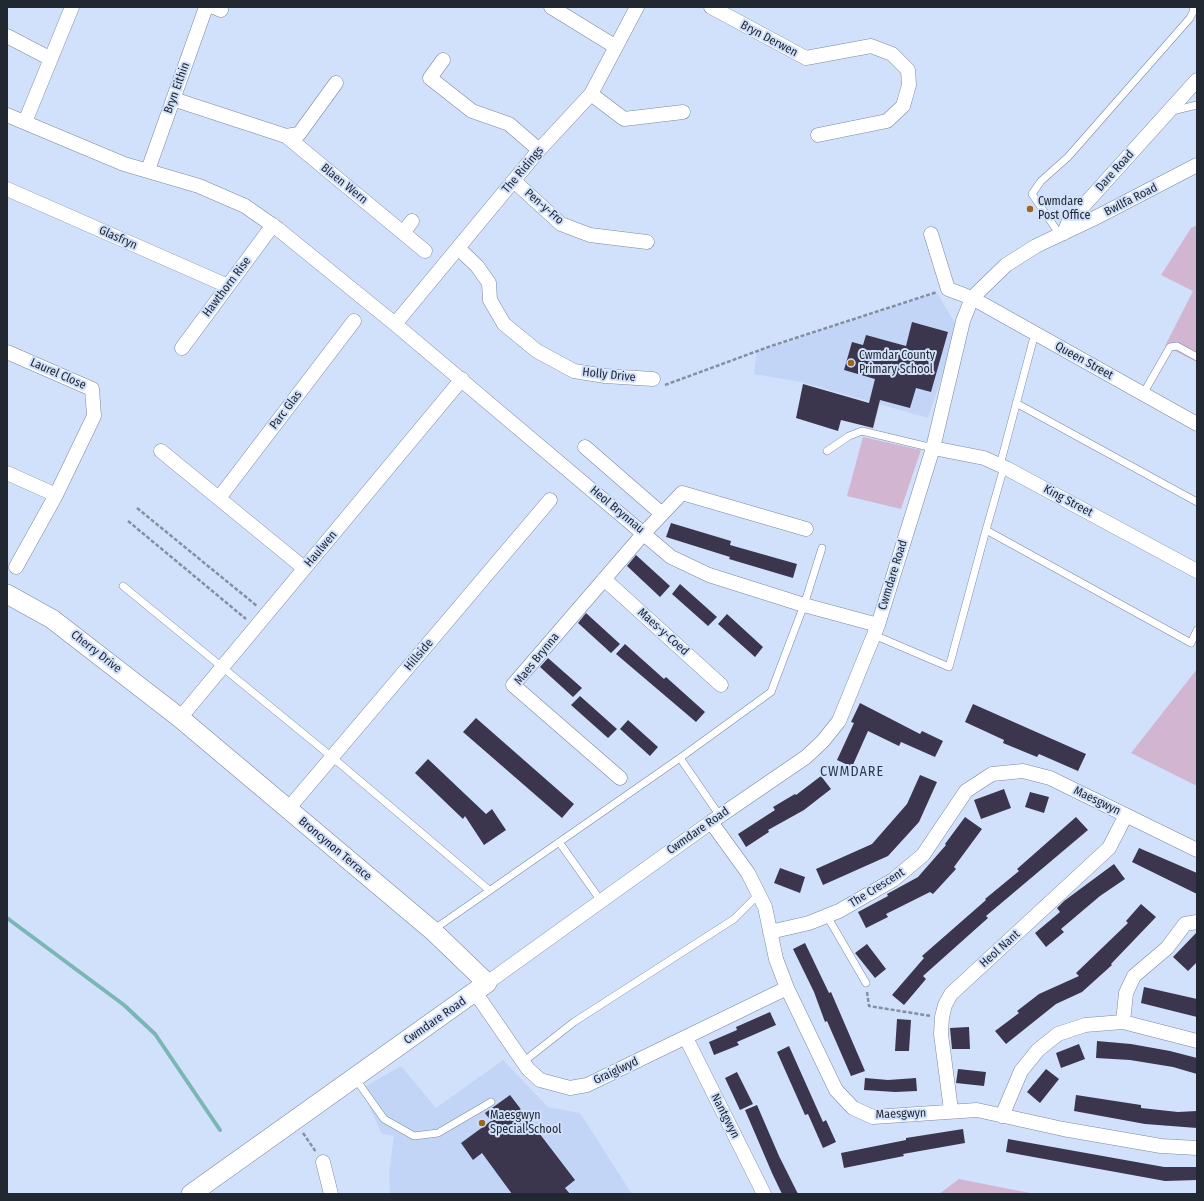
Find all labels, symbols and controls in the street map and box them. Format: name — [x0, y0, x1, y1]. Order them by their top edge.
street label: Bryn Derwen — [738, 18, 800, 60]
street label: Bryn Eithin — [161, 60, 193, 116]
street label: The Ridings — [499, 144, 547, 196]
street label: Dare Road — [1093, 148, 1137, 194]
street label: Blaen Wern — [318, 161, 370, 207]
street label: Bwllfa Road — [1102, 180, 1160, 220]
street label: Pen-y-Fro — [521, 186, 567, 228]
place label: Cwmdare Post Office — [1038, 195, 1090, 223]
marker: Cwmdare Post Office — [1025, 204, 1035, 214]
street label: Glasfryn — [97, 223, 139, 253]
street label: Hawthorn Rise — [200, 254, 254, 320]
street label: Queen Street — [1052, 339, 1116, 383]
place label: Cwmdar County Primary School — [859, 349, 935, 377]
street label: Laurel Close — [28, 355, 88, 393]
marker: Cwmdar County Primary School — [846, 358, 856, 368]
street label: Holly Drive — [582, 365, 636, 385]
street label: Parc Glas — [267, 388, 305, 432]
street label: King Street — [1041, 482, 1095, 520]
street label: Heol Brynnau — [587, 483, 647, 537]
street label: Haulwen — [302, 528, 340, 570]
street label: Cwmdare Road — [875, 538, 911, 612]
street label: Maes-y-Coed — [634, 605, 692, 659]
street label: Cherry Drive — [68, 628, 124, 676]
street label: Maes Brynna — [512, 630, 562, 688]
street label: Hillside — [402, 636, 436, 674]
district label: CWMDARE — [820, 764, 884, 780]
street label: Maesgwyn — [1071, 783, 1123, 819]
street label: Cwmdare Road — [664, 804, 732, 858]
street label: Broncynon Terrace — [296, 814, 374, 884]
street label: The Crescent — [847, 865, 907, 911]
street label: Heol Nant — [977, 927, 1023, 971]
street label: Cwmdare Road — [401, 994, 469, 1048]
street label: Graiglwyd — [591, 1054, 641, 1088]
street label: Nantgwyn — [708, 1091, 742, 1141]
street label: Maesgwyn — [875, 1106, 927, 1122]
place label: Maesgwyn Special School — [490, 1109, 561, 1137]
marker: Maesgwyn Special School — [477, 1118, 487, 1128]

